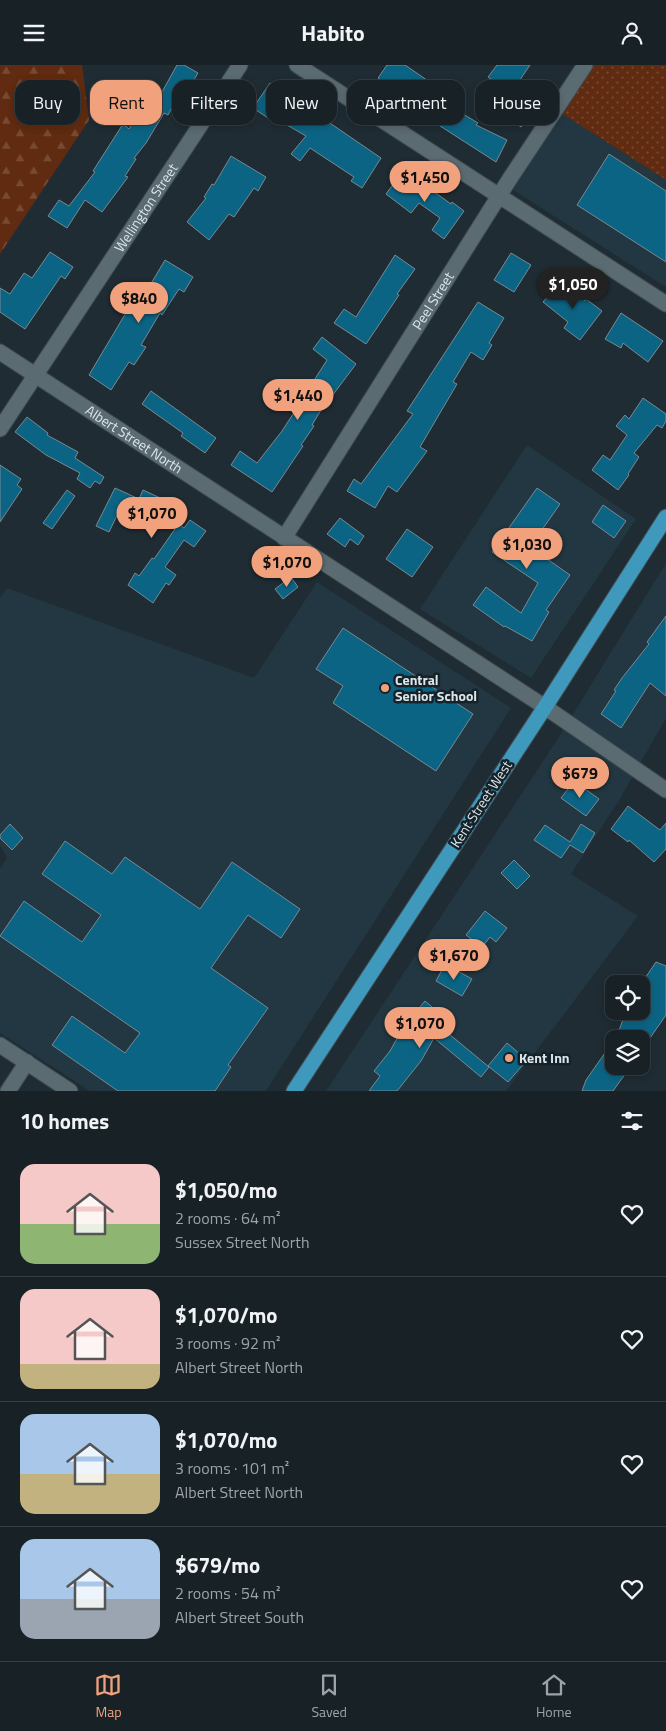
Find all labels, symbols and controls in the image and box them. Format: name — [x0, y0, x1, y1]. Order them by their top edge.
text: Habito — [301, 16, 365, 50]
icon: menu — [20, 19, 48, 47]
icon: person — [618, 19, 646, 47]
chip: Buy — [15, 80, 80, 125]
chip: Rent — [90, 80, 162, 125]
chip: Filters — [172, 80, 256, 125]
chip: New — [266, 80, 337, 125]
chip: Apartment — [347, 80, 465, 125]
chip: House — [475, 80, 559, 125]
street label: Wellington Street — [108, 159, 182, 256]
pin: $1,450 — [384, 161, 466, 203]
text: $1,450 — [400, 165, 450, 189]
pin: $1,050 — [532, 267, 614, 310]
street label: Peel Street — [406, 268, 459, 334]
text: $1,050 — [548, 272, 598, 296]
pin: $840 — [109, 281, 169, 324]
text: $840 — [121, 286, 157, 310]
pin: $1,440 — [257, 379, 339, 421]
text: $1,440 — [273, 383, 323, 407]
street label: Albert Street North — [82, 399, 187, 478]
pin: $1,070 — [111, 497, 193, 539]
text: $1,070 — [127, 501, 177, 525]
pin: $1,030 — [486, 527, 568, 570]
text: $1,030 — [502, 532, 552, 556]
pin: $1,070 — [246, 545, 328, 588]
text: $1,070 — [262, 550, 312, 574]
place label: Central Senior School — [395, 669, 477, 706]
marker: Central Senior School — [379, 682, 391, 694]
street label: Kent Street West — [445, 756, 517, 851]
pin: $679 — [550, 757, 610, 799]
text: $679 — [562, 761, 598, 785]
pin: $1,670 — [413, 939, 495, 981]
text: $1,670 — [429, 943, 479, 967]
map controls — [605, 975, 650, 1075]
button: locate — [605, 975, 650, 1020]
pin: $1,070 — [379, 1007, 461, 1049]
text: $1,070 — [395, 1011, 445, 1035]
button: layers — [605, 1030, 650, 1075]
place label: Kent Inn — [519, 1047, 570, 1068]
marker: Kent Inn — [503, 1052, 515, 1064]
text: 10 homes — [20, 1105, 109, 1137]
icon: filters — [618, 1107, 646, 1135]
text: $1,050/mo — [175, 1174, 277, 1206]
icon: home — [60, 1184, 120, 1244]
icon: heart — [618, 1200, 646, 1228]
text: 2 rooms · 64 m² — [175, 1206, 280, 1230]
text: Sussex Street North — [175, 1230, 310, 1254]
text: $1,070/mo — [175, 1299, 277, 1331]
icon: home — [60, 1309, 120, 1369]
icon: heart — [618, 1325, 646, 1353]
text: 3 rooms · 92 m² — [175, 1331, 280, 1355]
text: Albert Street North — [175, 1355, 303, 1379]
text: $1,070/mo — [175, 1424, 277, 1456]
icon: home — [60, 1434, 120, 1494]
icon: heart — [618, 1450, 646, 1478]
text: 3 rooms · 101 m² — [175, 1456, 289, 1480]
text: Albert Street North — [175, 1480, 303, 1504]
text: $679/mo — [175, 1549, 260, 1581]
icon: home — [60, 1559, 120, 1619]
icon: heart — [618, 1575, 646, 1603]
text: 2 rooms · 54 m² — [175, 1581, 280, 1605]
text: Albert Street South — [175, 1605, 304, 1629]
tab: Map — [94, 1671, 122, 1722]
tab: Saved — [311, 1671, 347, 1722]
tab: Home — [536, 1671, 572, 1722]

